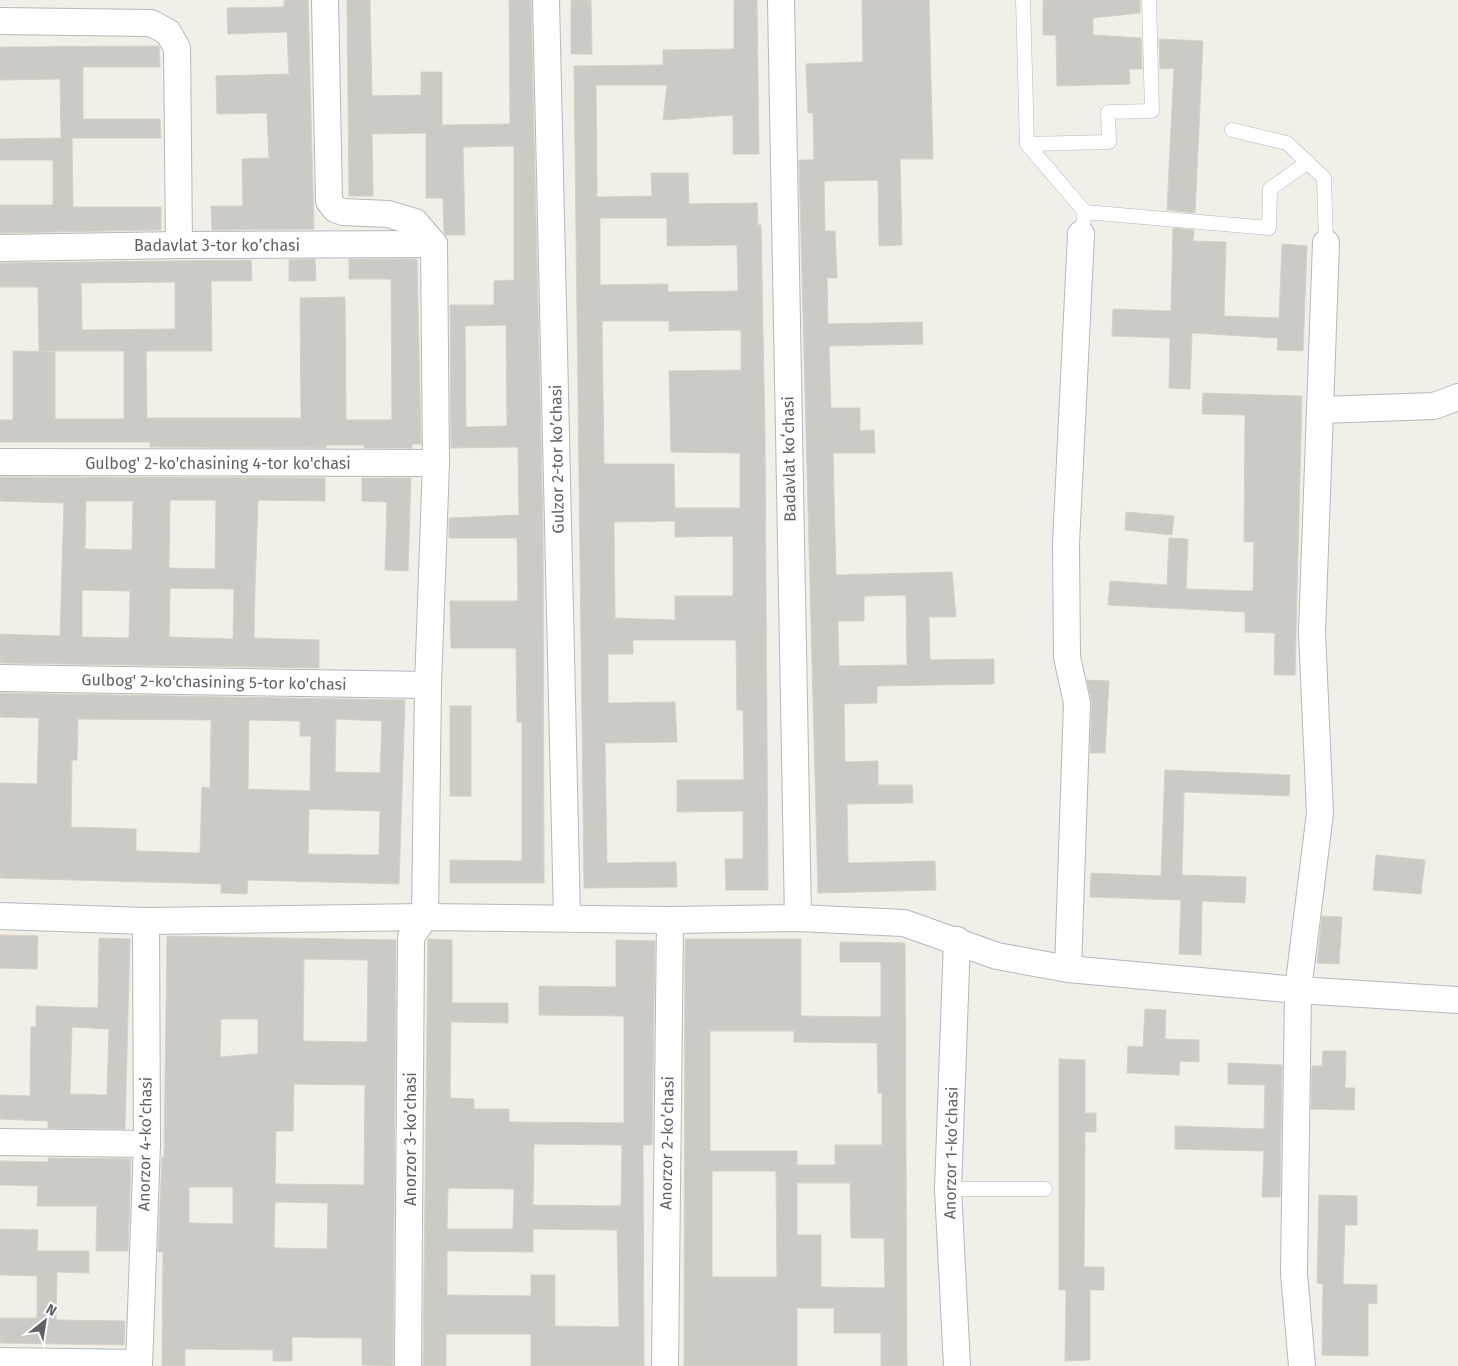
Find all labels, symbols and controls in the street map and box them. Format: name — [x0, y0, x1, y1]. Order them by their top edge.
street label: Badavlat 3-tor koʼchasi — [134, 236, 300, 255]
street label: Gulzor 2-tor koʼchasi — [546, 384, 568, 534]
street label: Badavlat koʻchasi — [778, 396, 800, 522]
street label: Gulbog' 2-ko'chasining 4-tor ko'chasi — [85, 454, 351, 473]
street label: Gulbog' 2-ko'chasining 5-tor ko'chasi — [81, 670, 347, 694]
street label: Аnorzor 3-koʼchasi — [401, 1072, 420, 1206]
street label: Аnorzor 2-koʼchasi — [656, 1076, 678, 1210]
street label: Аnorzor 4-koʼchasi — [134, 1077, 156, 1211]
street label: Аnorzor 1-koʼchasi — [940, 1087, 962, 1219]
north arrow — [20, 1296, 70, 1346]
text: N — [43, 1300, 60, 1320]

